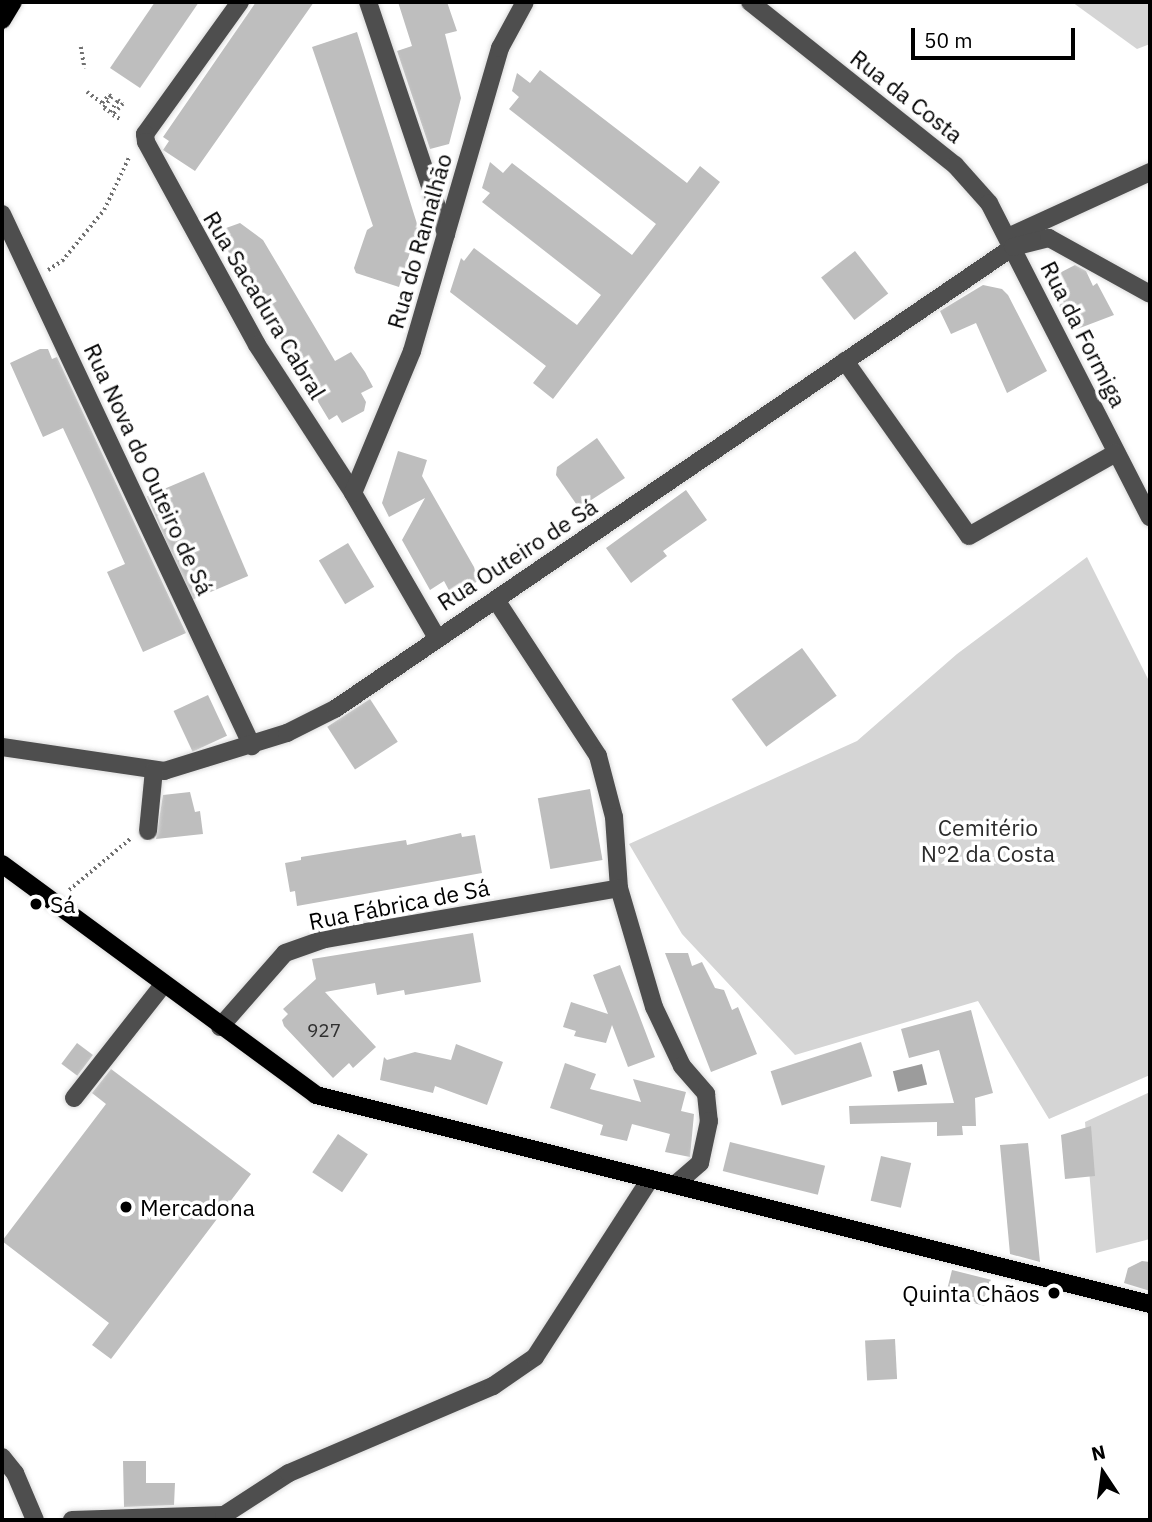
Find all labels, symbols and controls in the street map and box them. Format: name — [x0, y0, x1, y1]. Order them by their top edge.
scale bar — [914, 14, 1078, 58]
text: 50 m — [924, 26, 973, 54]
street label: Rua da Costa — [845, 44, 969, 148]
street label: Rua do Ramalhão — [381, 150, 457, 332]
street label: Rua Sacadura Cabral — [198, 206, 332, 404]
street label: Rua da Formiga — [1035, 256, 1133, 412]
street label: Rua Nova do Outeiro de Sá — [79, 339, 219, 599]
street label: Rua Outeiro de Sá — [432, 492, 602, 616]
park label: Cemitério Nº2 da Costa — [921, 813, 1055, 867]
street label: Rua Fábrica de Sá — [306, 873, 492, 935]
place label: Sá — [50, 890, 76, 918]
marker: Sá — [28, 896, 44, 912]
house number: 927 — [307, 1020, 341, 1042]
place label: Mercadona — [140, 1193, 255, 1221]
marker: Mercadona — [118, 1199, 134, 1215]
place label: Quinta Chãos — [902, 1279, 1040, 1307]
marker: Quinta Chãos — [1046, 1285, 1062, 1301]
north arrow — [1068, 1438, 1138, 1508]
text: N — [1089, 1439, 1108, 1466]

